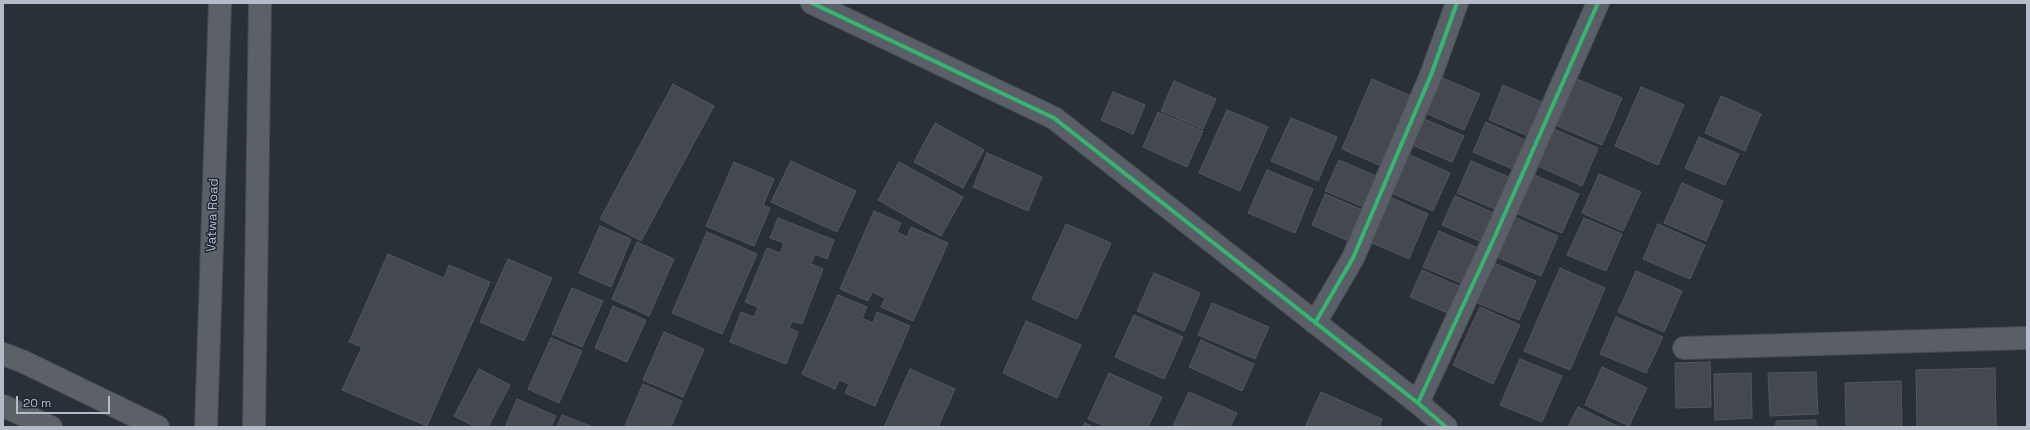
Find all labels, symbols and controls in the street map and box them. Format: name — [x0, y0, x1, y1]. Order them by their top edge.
street label: Vatwa Road — [204, 178, 222, 252]
scale bar — [18, 388, 112, 414]
text: 20 m — [23, 395, 51, 411]

